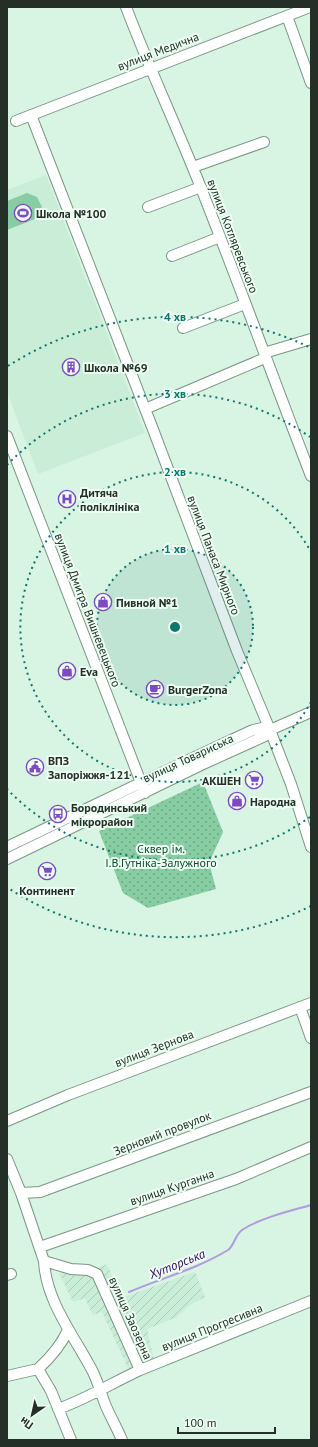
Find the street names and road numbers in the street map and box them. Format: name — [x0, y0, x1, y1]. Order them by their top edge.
street label: вулиця Медична — [115, 29, 201, 73]
street label: вулиця Котляревського — [204, 177, 262, 295]
street label: вулиця Панаса Мирного — [184, 493, 244, 617]
street label: вулиця Дмитра Вишневецького — [52, 531, 124, 689]
street label: вулиця Товариська — [140, 730, 236, 786]
street label: вулиця Зернова — [112, 1026, 196, 1070]
street label: Зерновий провулок — [111, 1107, 213, 1159]
street label: вулиця Курганна — [128, 1166, 216, 1208]
street label: вулиця Заозерна — [106, 1274, 156, 1362]
street label: вулиця Прогресивна — [159, 1300, 265, 1354]

